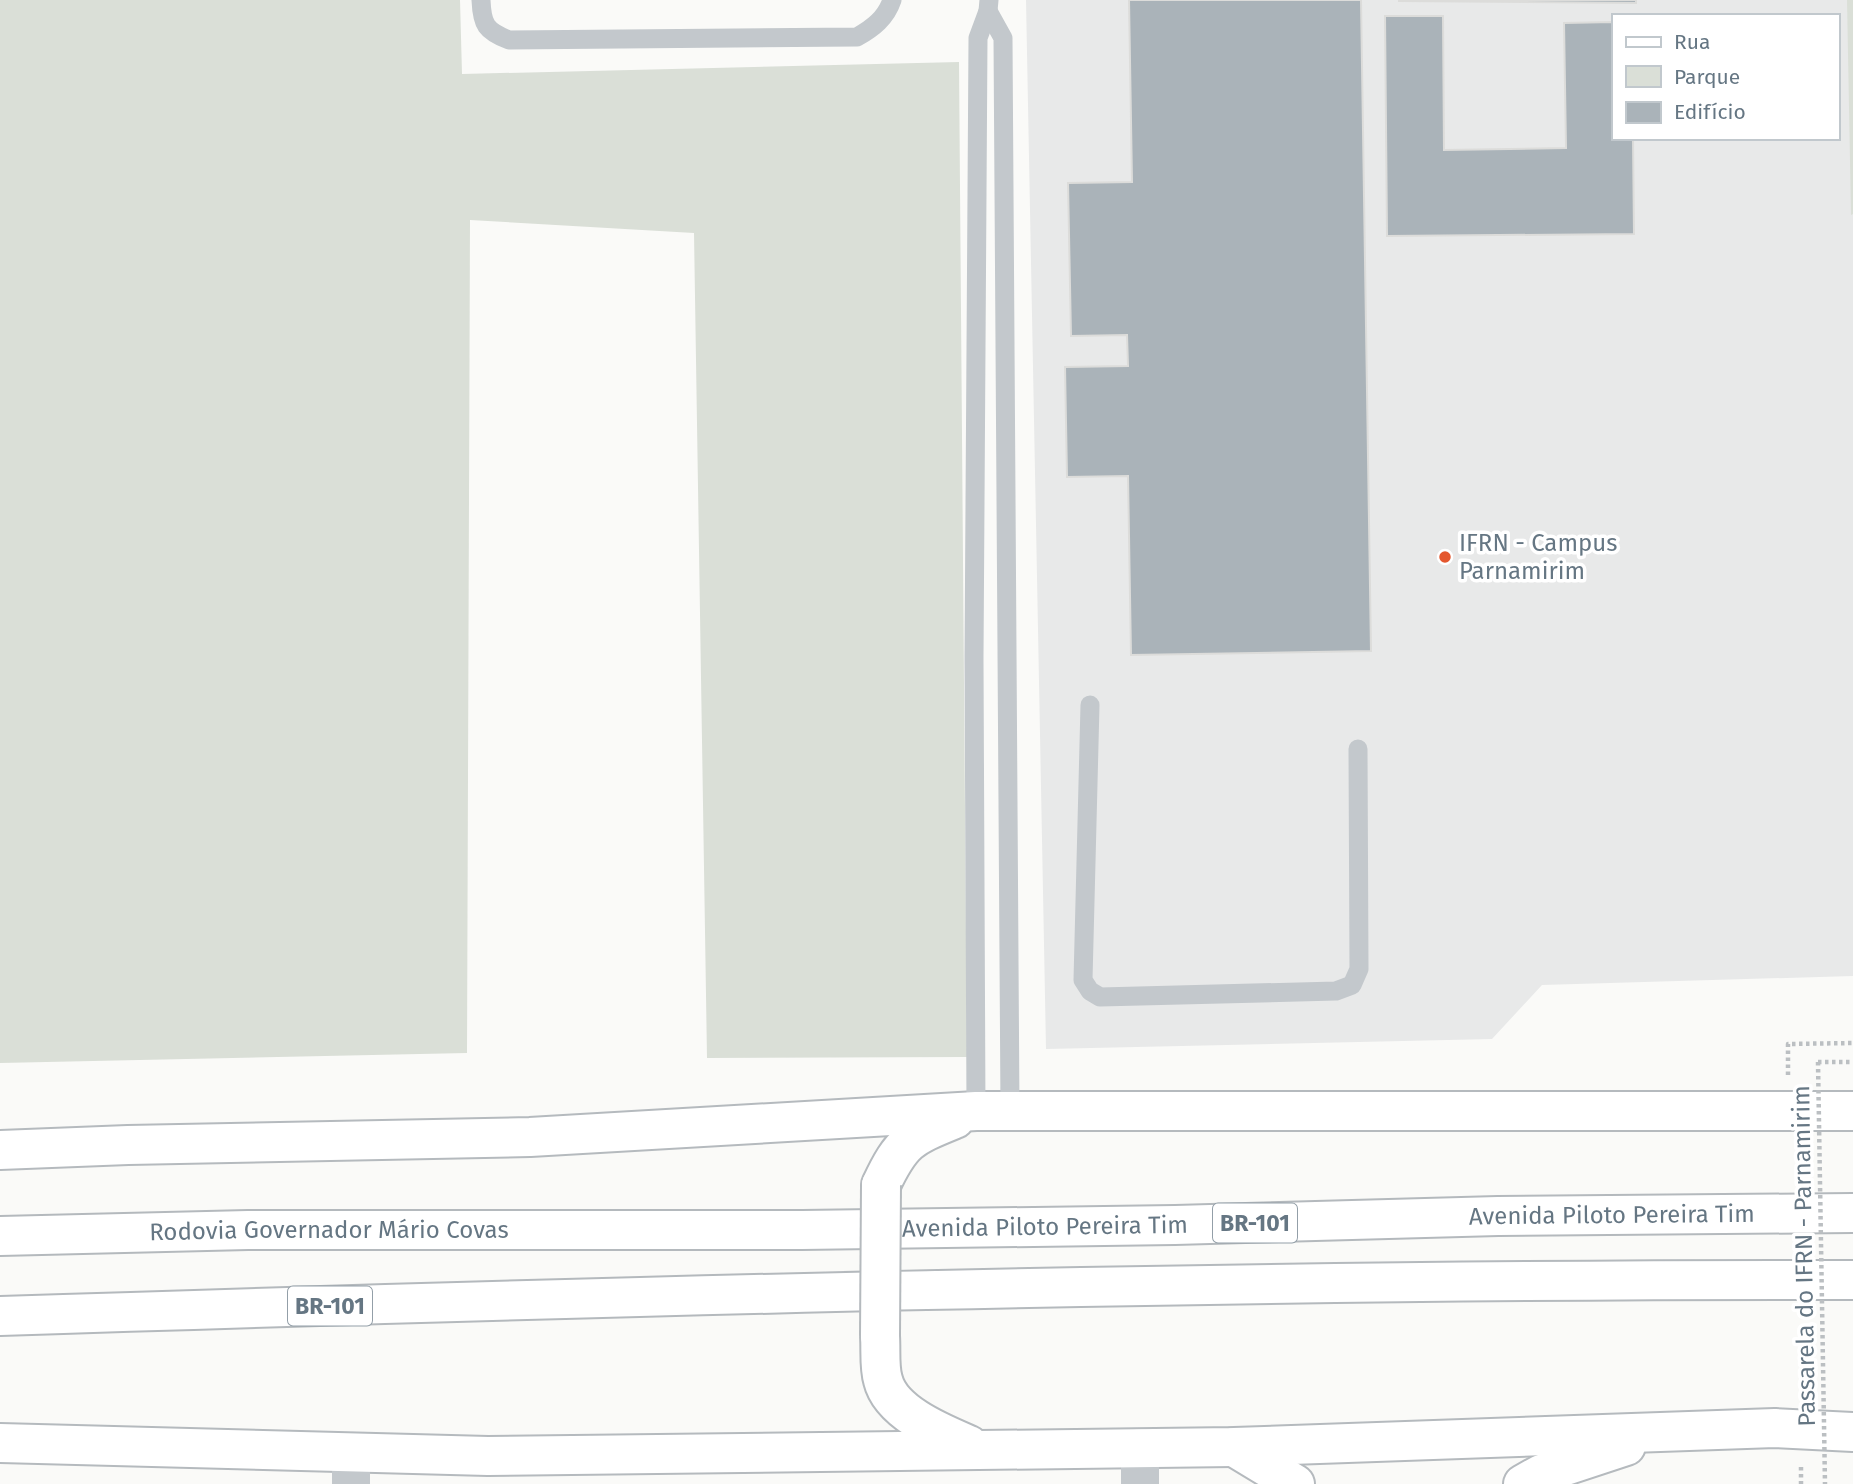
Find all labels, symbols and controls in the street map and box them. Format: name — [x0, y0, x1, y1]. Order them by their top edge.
legend — [1612, 14, 1839, 140]
text: Rua — [1674, 29, 1710, 55]
text: Parque — [1674, 64, 1740, 90]
text: Edifício — [1674, 99, 1746, 125]
place label: IFRN - Campus Parnamirim — [1459, 529, 1617, 585]
marker: IFRN - Campus Parnamirim — [1437, 549, 1453, 565]
street label: Passarela do IFRN - Parnamirim — [1787, 1085, 1821, 1427]
street label: Avenida Piloto Pereira Tim — [1468, 1200, 1755, 1231]
road number: BR-101 — [1213, 1204, 1297, 1242]
street label: Avenida Piloto Pereira Tim — [902, 1211, 1188, 1243]
street label: Rodovia Governador Mário Covas — [149, 1216, 509, 1246]
road number: BR-101 — [288, 1287, 372, 1326]

